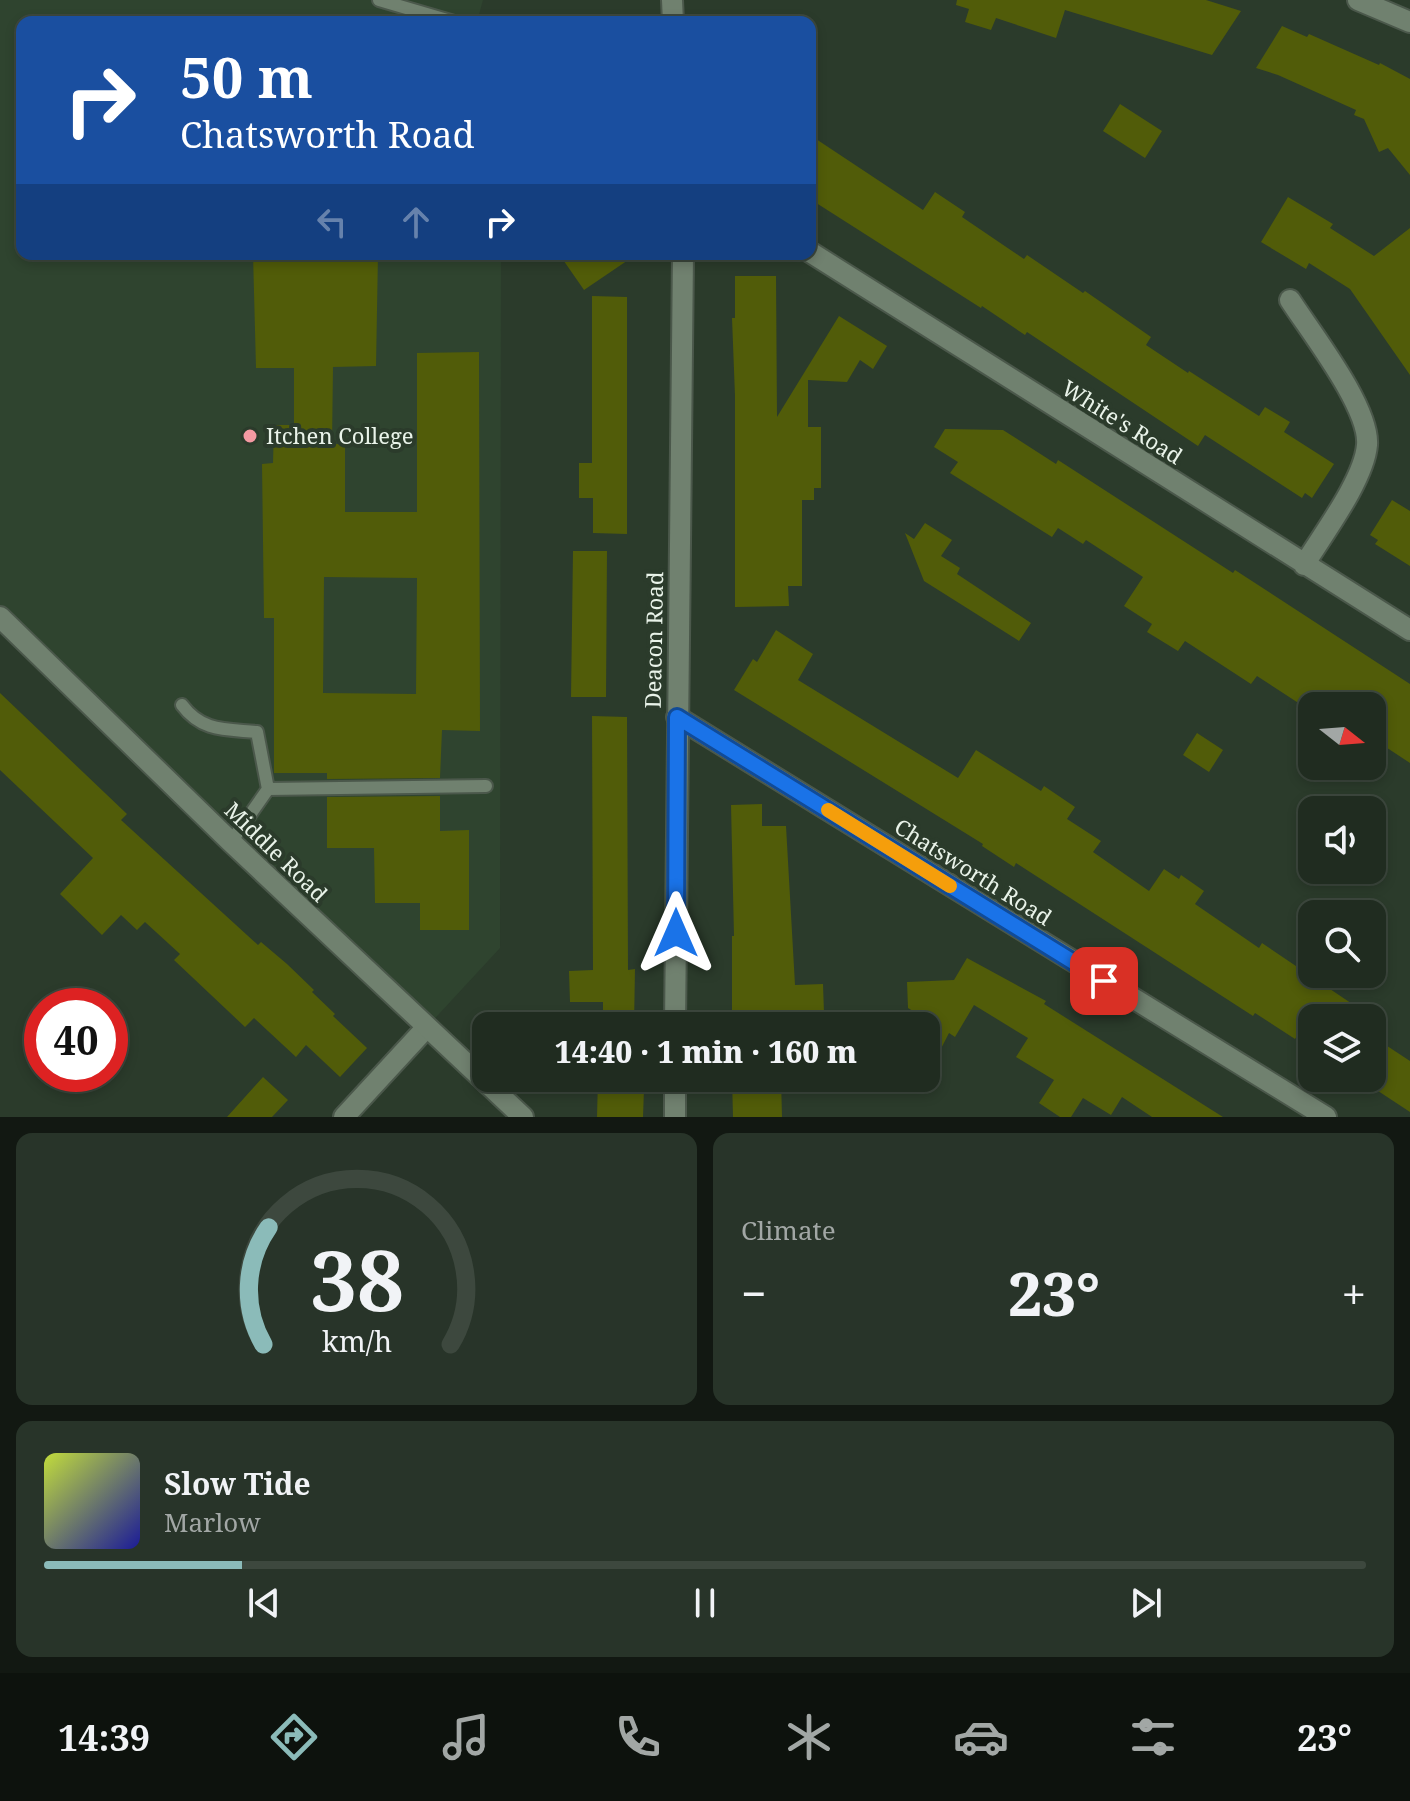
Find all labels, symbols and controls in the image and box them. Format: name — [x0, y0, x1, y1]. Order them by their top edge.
text: 50 m — [180, 38, 313, 114]
icon: right — [48, 48, 152, 152]
text: Chatsworth Road — [180, 110, 475, 159]
icon: left — [310, 200, 354, 244]
icon: ahead — [394, 200, 438, 244]
icon: right — [478, 200, 522, 244]
street label: White's Road — [1056, 372, 1189, 470]
place label: Itchen College — [266, 420, 414, 450]
marker: Itchen College — [241, 427, 259, 445]
street label: Deacon Road — [637, 571, 669, 709]
north arrow — [1298, 692, 1386, 780]
map controls — [1298, 692, 1386, 1092]
street label: Middle Road — [219, 795, 335, 908]
button: sound — [1298, 796, 1386, 884]
street label: Chatsworth Road — [889, 811, 1058, 932]
position arrow — [634, 891, 718, 975]
button: search — [1298, 900, 1386, 988]
pin — [1070, 947, 1138, 1015]
icon: arrive — [1082, 959, 1126, 1003]
speed limit sign: 40 — [24, 988, 128, 1092]
button: layers — [1298, 1004, 1386, 1092]
text: 14:40 · 1 min · 160 m — [555, 1031, 857, 1072]
text: Climate — [741, 1212, 836, 1248]
text: 38 — [309, 1222, 404, 1335]
text: 23° — [1008, 1252, 1100, 1334]
text: − — [741, 1263, 766, 1323]
text: + — [1341, 1263, 1366, 1323]
text: km/h — [321, 1321, 392, 1360]
text: Slow Tide — [164, 1463, 311, 1504]
text: Marlow — [164, 1504, 261, 1540]
icon: previous — [242, 1581, 286, 1625]
icon: pause — [683, 1581, 727, 1625]
icon: next — [1124, 1581, 1168, 1625]
icon: directions — [266, 1709, 322, 1765]
icon: music — [438, 1709, 494, 1765]
icon: phone — [610, 1709, 666, 1765]
icon: climate — [781, 1709, 837, 1765]
icon: car — [953, 1709, 1009, 1765]
icon: filters — [1125, 1709, 1181, 1765]
text: 14:39 — [58, 1713, 150, 1762]
text: 23° — [1297, 1713, 1352, 1762]

